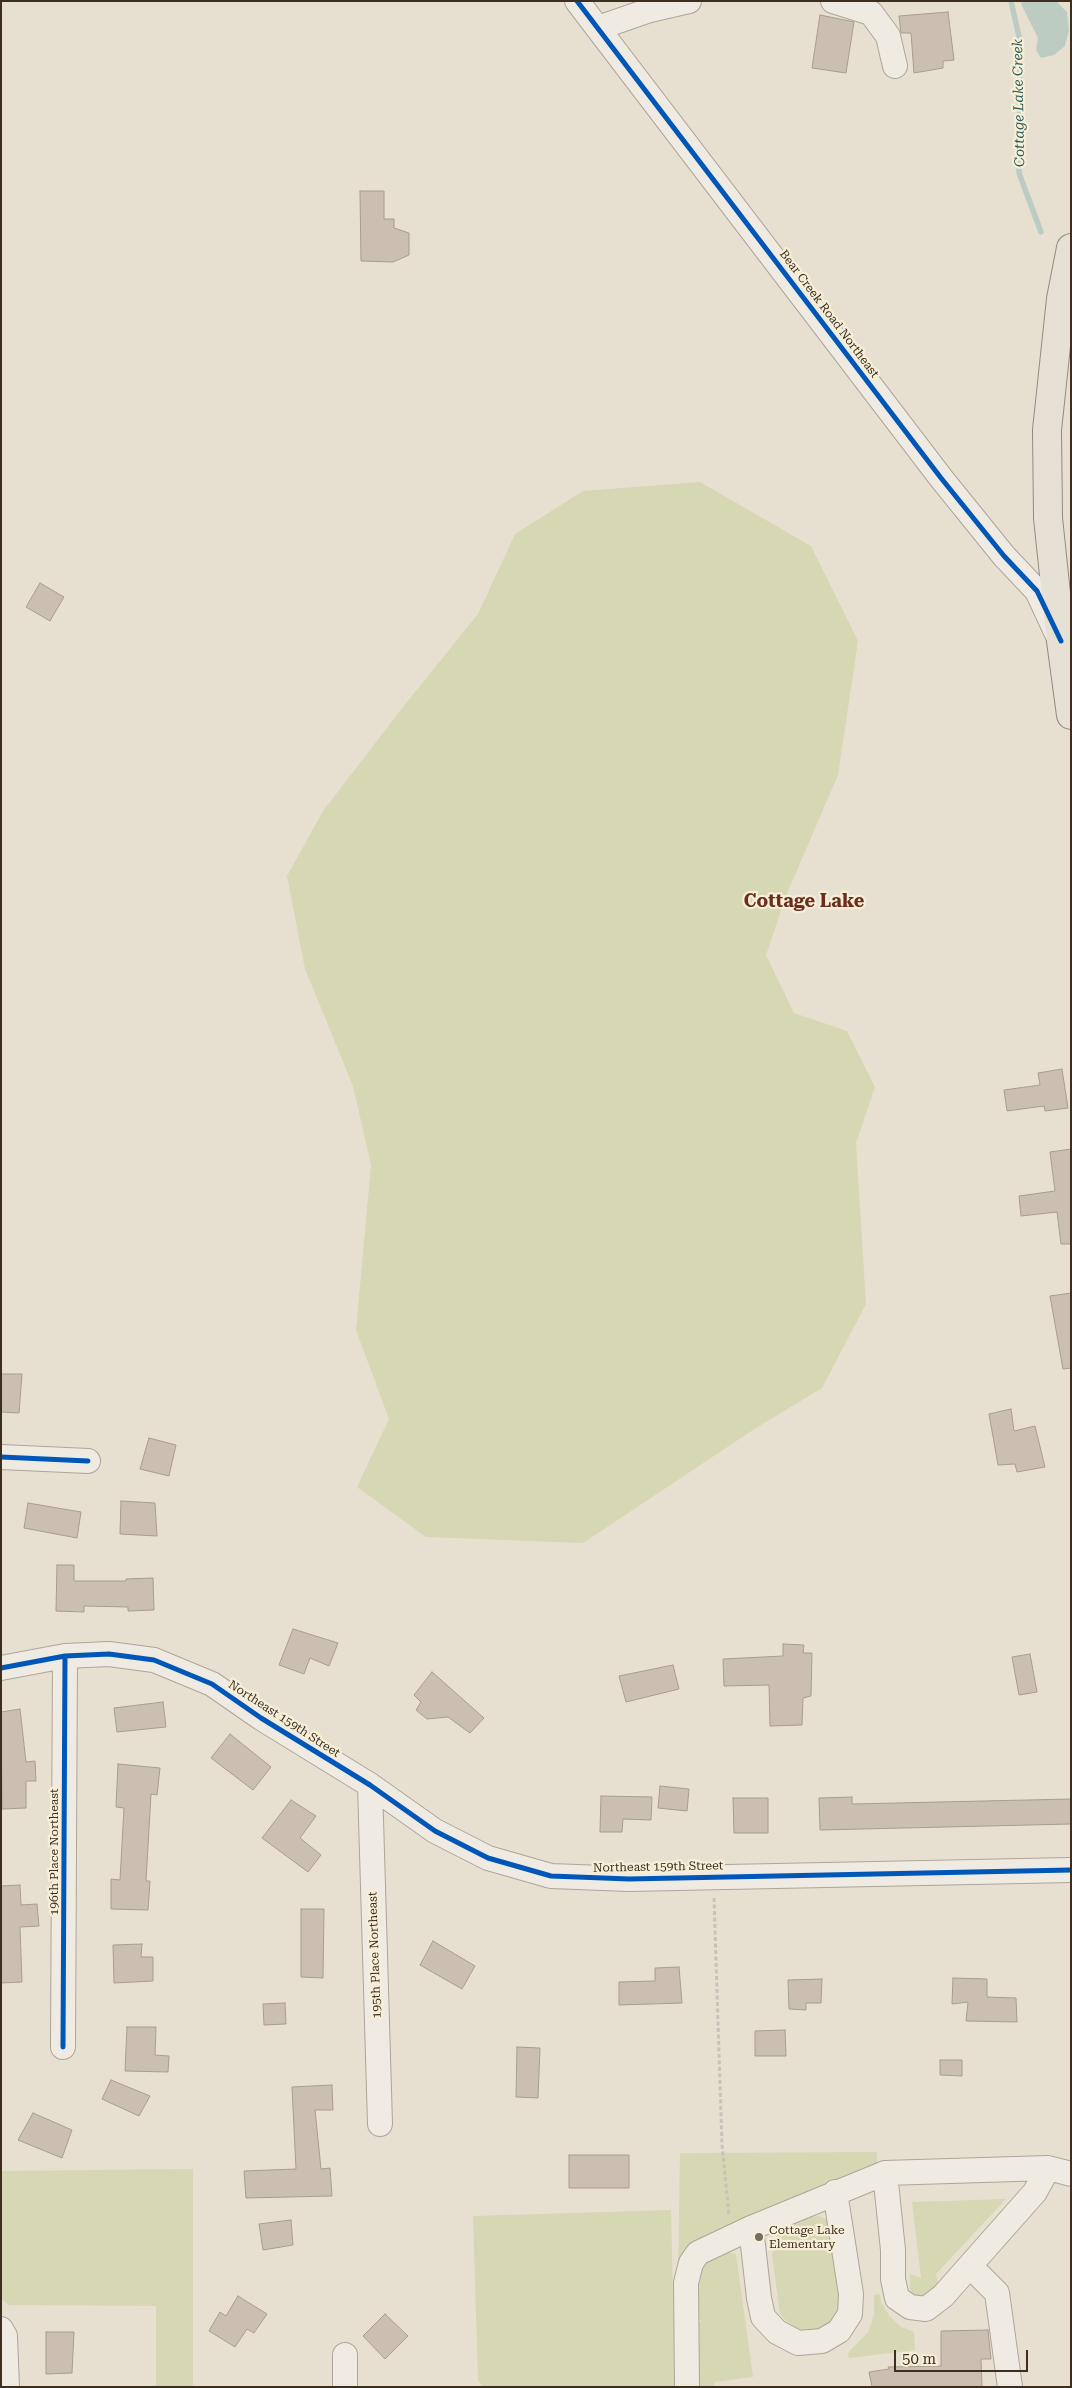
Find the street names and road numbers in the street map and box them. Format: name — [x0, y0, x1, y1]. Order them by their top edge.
street label: Bear Creek Road Northeast — [776, 247, 882, 381]
street label: Northeast 159th Street — [225, 1677, 343, 1761]
street label: 196th Place Northeast — [47, 1789, 61, 1915]
street label: Northeast 159th Street — [593, 1859, 723, 1875]
street label: 195th Place Northeast — [366, 1891, 384, 2019]

